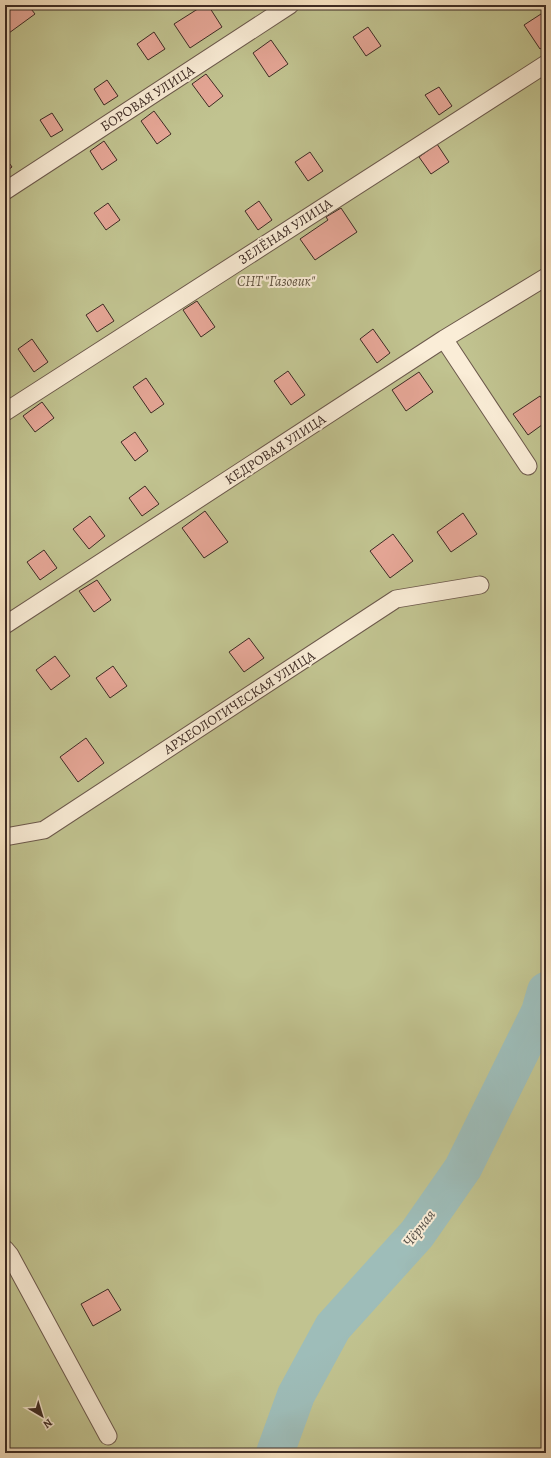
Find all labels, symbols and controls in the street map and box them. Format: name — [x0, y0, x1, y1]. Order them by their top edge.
street label: БОРОВАЯ УЛИЦА — [97, 60, 199, 136]
street label: ЗЕЛЁНАЯ УЛИЦА — [235, 194, 337, 269]
park label: СНТ "Газовик" — [237, 272, 316, 291]
street label: КЕДРОВАЯ УЛИЦА — [221, 409, 330, 489]
street label: АРХЕОЛОГИЧЕСКАЯ УЛИЦА — [159, 646, 319, 759]
water label: Чёрная — [398, 1205, 440, 1251]
north arrow — [22, 1396, 62, 1436]
text: N — [40, 1415, 56, 1432]

